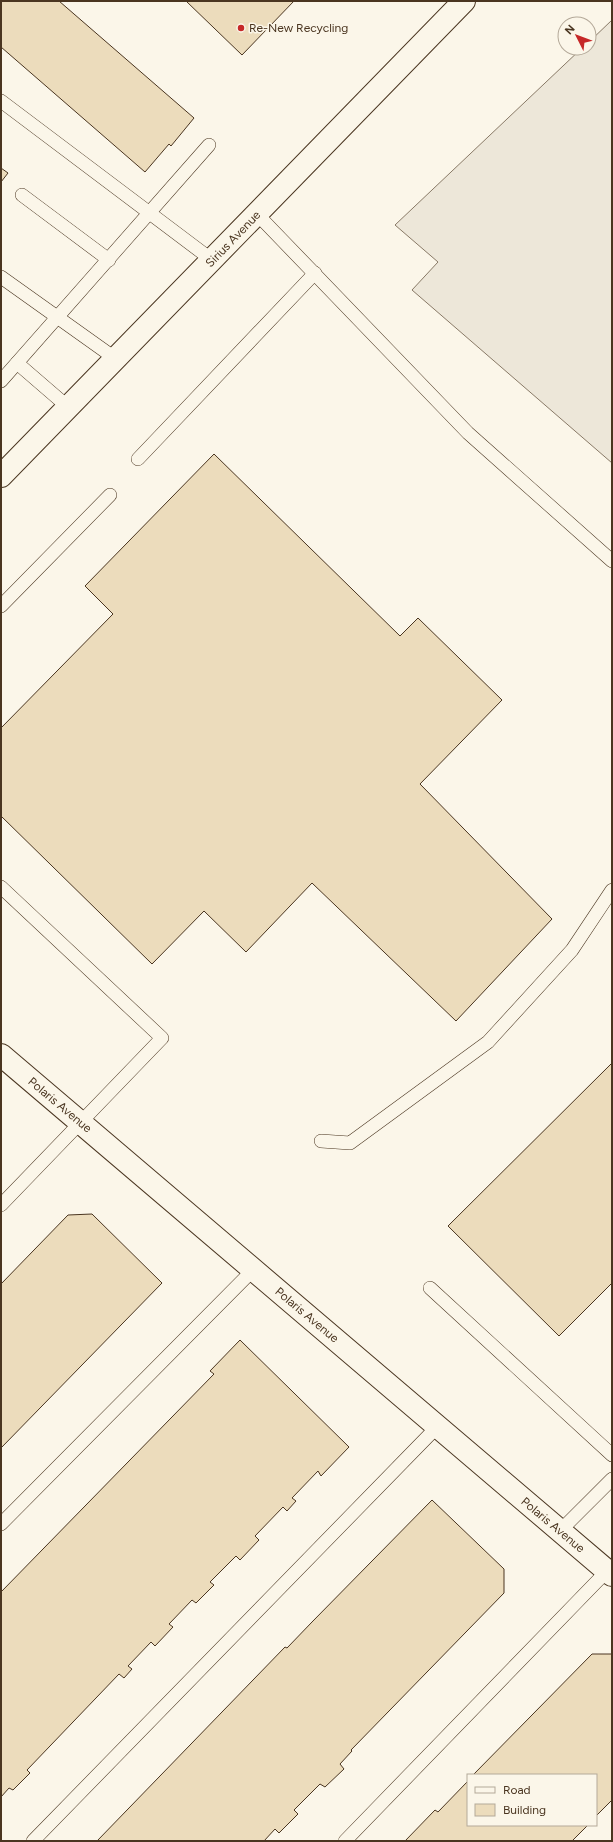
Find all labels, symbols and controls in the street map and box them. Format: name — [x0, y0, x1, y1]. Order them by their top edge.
north arrow — [557, 16, 597, 56]
place label: Re-New Recycling — [249, 21, 348, 35]
text: N — [562, 22, 578, 37]
marker: Re-New Recycling — [236, 23, 246, 33]
street label: Sirius Avenue — [203, 208, 264, 270]
street label: Polaris Avenue — [25, 1074, 95, 1136]
street label: Polaris Avenue — [272, 1284, 342, 1346]
street label: Polaris Avenue — [518, 1494, 588, 1556]
legend — [467, 1774, 597, 1826]
text: Road — [503, 1783, 531, 1797]
text: Building — [503, 1803, 546, 1817]

